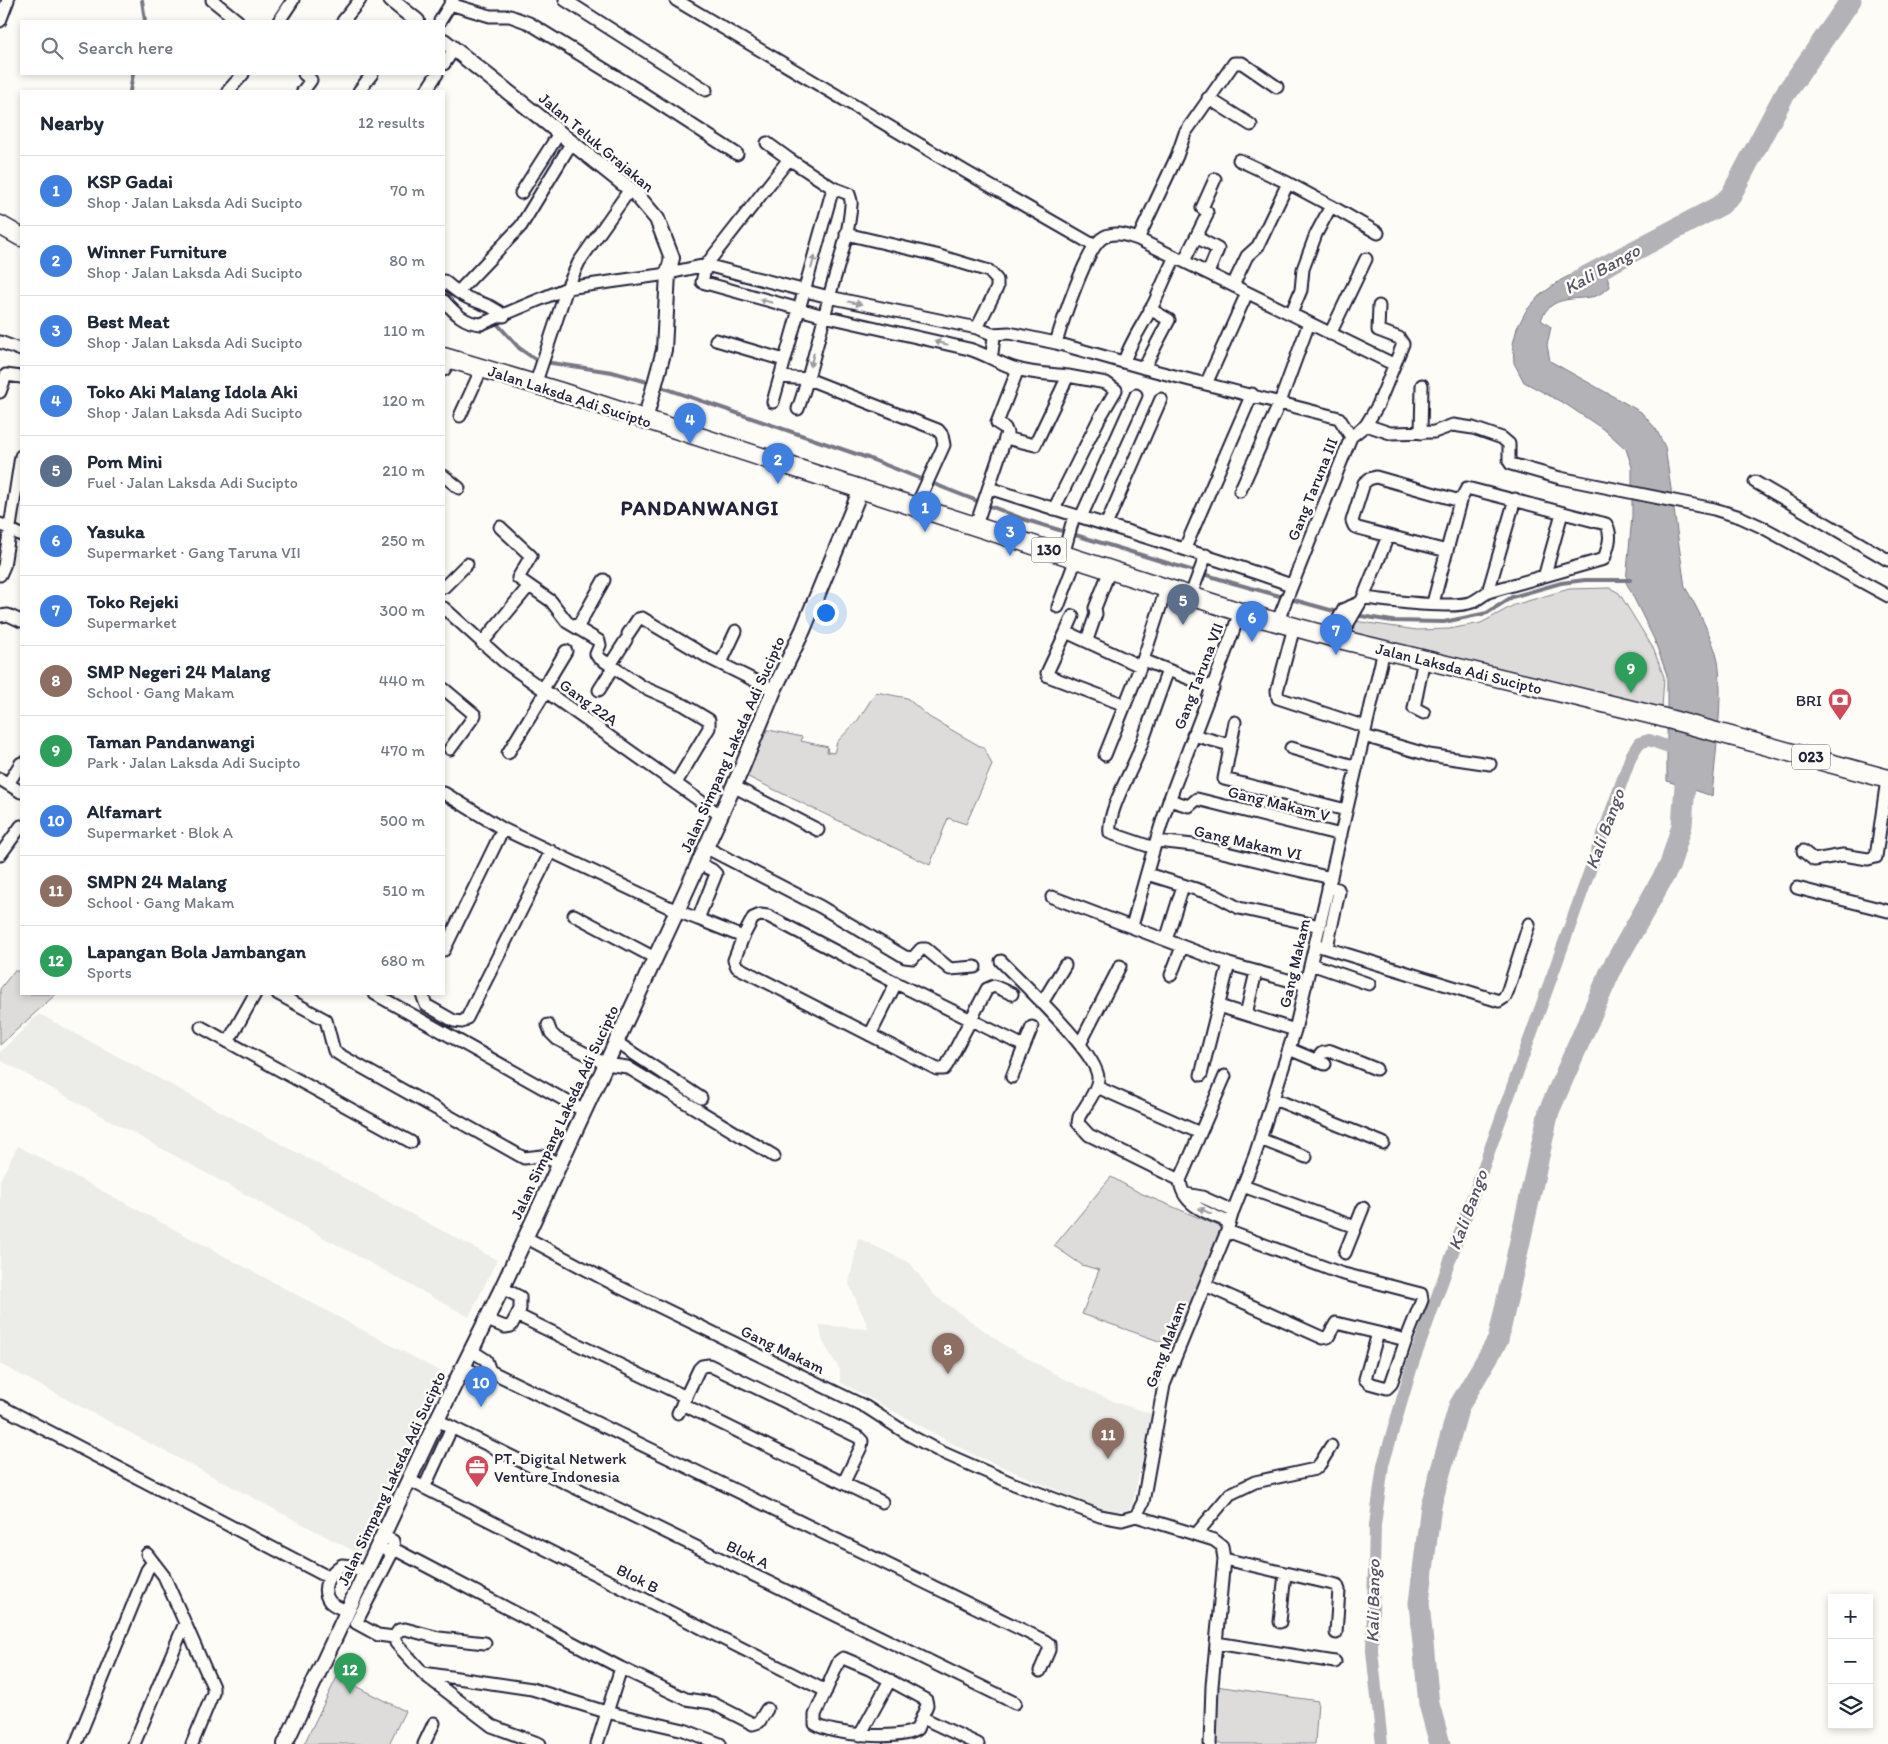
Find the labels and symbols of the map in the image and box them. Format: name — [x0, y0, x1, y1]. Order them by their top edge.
street label: Jalan Teluk Grajakan — [535, 89, 659, 196]
water label: Kali Bango — [1560, 239, 1644, 299]
one-way arrow — [809, 255, 817, 270]
one-way arrow — [758, 296, 773, 304]
one-way arrow — [848, 299, 864, 307]
one-way arrow — [932, 338, 948, 346]
one-way arrow — [808, 352, 816, 367]
street label: Jalan Laksda Adi Sucipto — [486, 361, 654, 432]
pin: 4 — [674, 403, 706, 444]
street label: Gang Taruna III — [1283, 435, 1342, 543]
pin: 2 — [762, 443, 794, 484]
pin: 1 — [909, 491, 941, 532]
district label: PANDANWANGI — [621, 495, 779, 520]
pin: 3 — [994, 515, 1026, 556]
road number: 130 — [1032, 538, 1066, 562]
pin: 5 — [1167, 584, 1199, 625]
your location — [813, 600, 839, 626]
pin: 6 — [1236, 601, 1268, 642]
pin: 7 — [1320, 614, 1352, 655]
street label: Gang Taruna VII — [1169, 620, 1228, 732]
street label: Jalan Simpang Laksda Adi Sucipto — [676, 633, 789, 855]
street label: Jalan Laksda Adi Sucipto — [1374, 639, 1544, 698]
pin: 9 — [1615, 652, 1647, 693]
street label: Gang 22A — [556, 675, 621, 730]
bank icon: BRI — [1827, 687, 1853, 721]
place label: BRI — [1796, 691, 1822, 710]
road number: 023 — [1792, 744, 1830, 770]
street label: Gang Makam V — [1226, 782, 1332, 825]
water label: Kali Bango — [1580, 785, 1630, 872]
street label: Gang Makam VI — [1192, 821, 1304, 864]
street label: Gang Makam — [1275, 916, 1314, 1010]
street label: Jalan Simpang Laksda Adi Sucipto — [506, 1002, 623, 1222]
water label: Kali Bango — [1443, 1166, 1493, 1253]
one-way arrow — [1198, 1206, 1212, 1214]
street label: Gang Makam — [1141, 1298, 1190, 1390]
street label: Gang Makam — [738, 1321, 828, 1378]
pin: 8 — [932, 1333, 964, 1374]
pin: 10 — [465, 1366, 497, 1407]
street label: Jalan Simpang Laksda Adi Sucipto — [333, 1368, 450, 1588]
pin: 11 — [1092, 1418, 1124, 1459]
place label: PT. Digital Netwerk Venture Indonesia — [494, 1449, 627, 1486]
office icon: PT. Digital Netwerk Venture Indonesia — [464, 1454, 490, 1488]
street label: Blok A — [723, 1536, 772, 1573]
water label: Kali Bango — [1361, 1558, 1385, 1643]
street label: Blok B — [613, 1560, 662, 1597]
pin: 12 — [334, 1653, 366, 1694]

